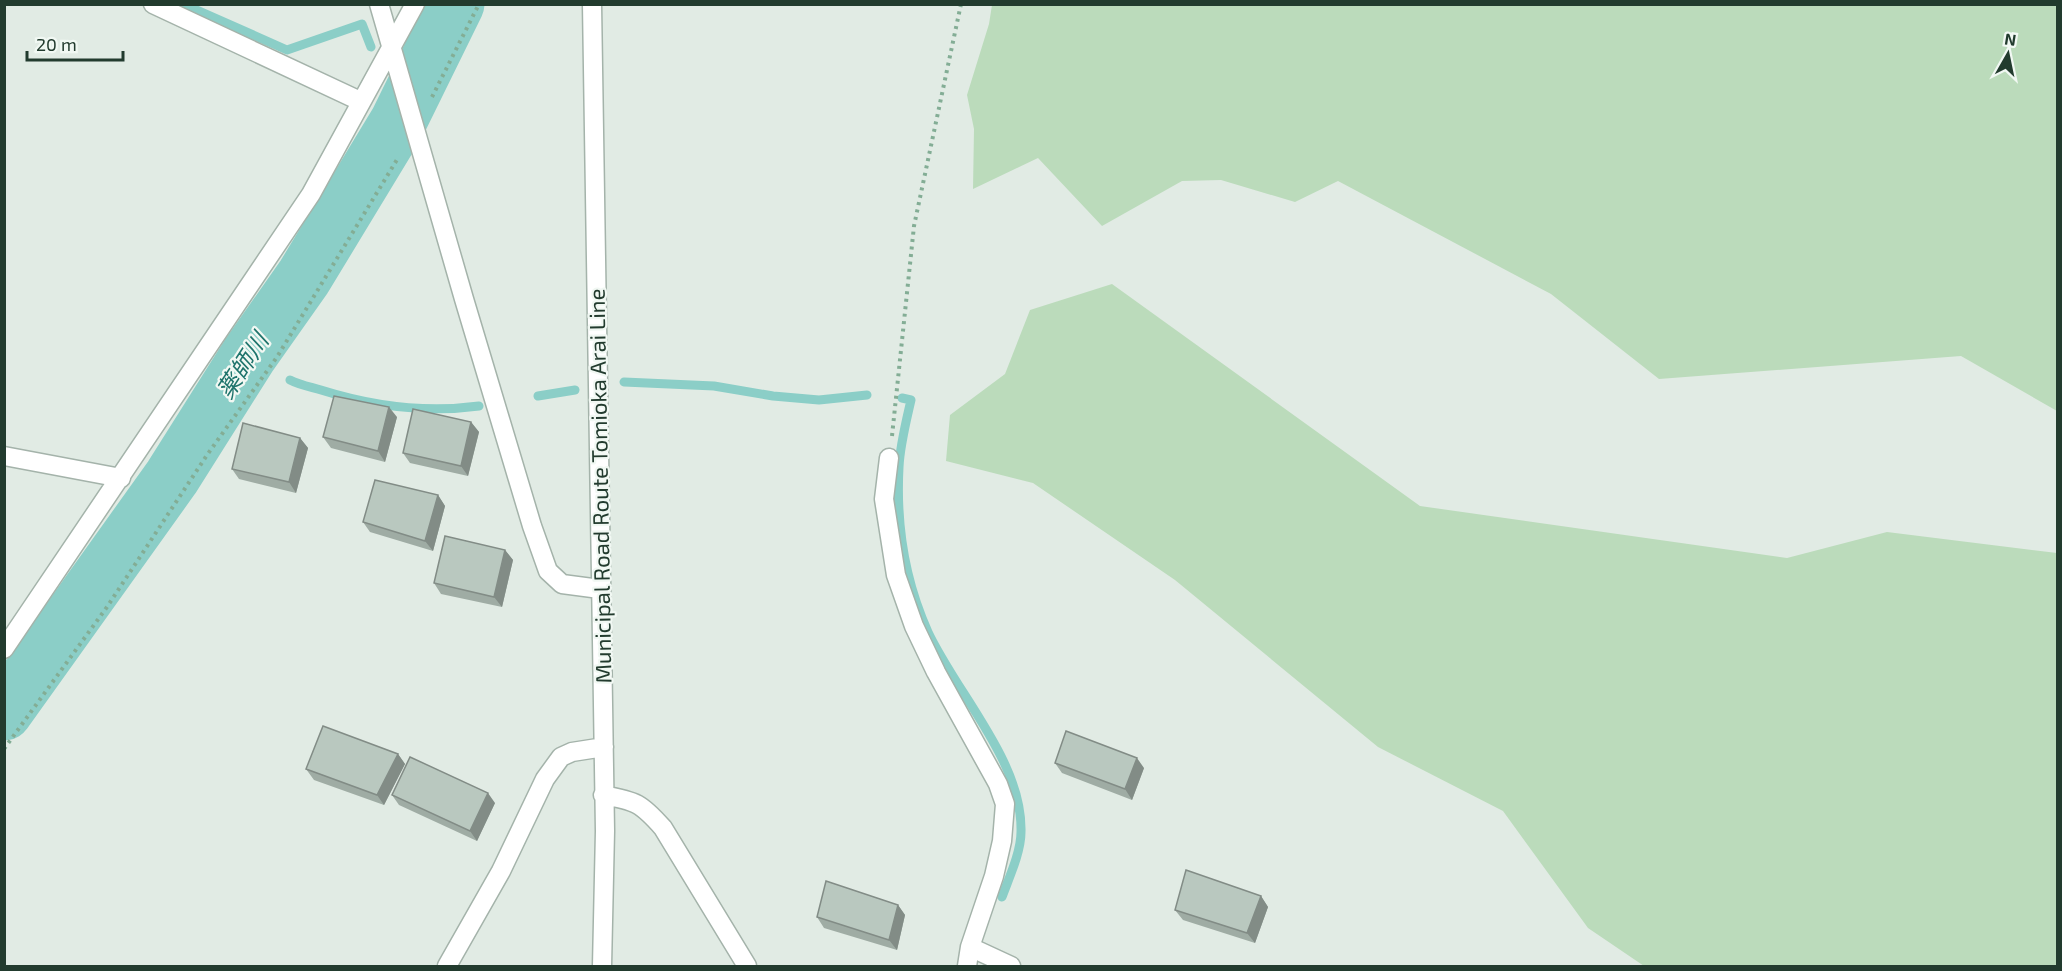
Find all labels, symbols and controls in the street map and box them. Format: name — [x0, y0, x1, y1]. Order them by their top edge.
scale bar — [27, 24, 123, 62]
north arrow — [1978, 24, 2038, 84]
text: N — [2003, 28, 2018, 49]
text: 20 m — [36, 33, 77, 55]
street label: Municipal Road Route Tomioka Arai Line — [583, 288, 615, 684]
water label: 薬師川 — [210, 325, 275, 403]

